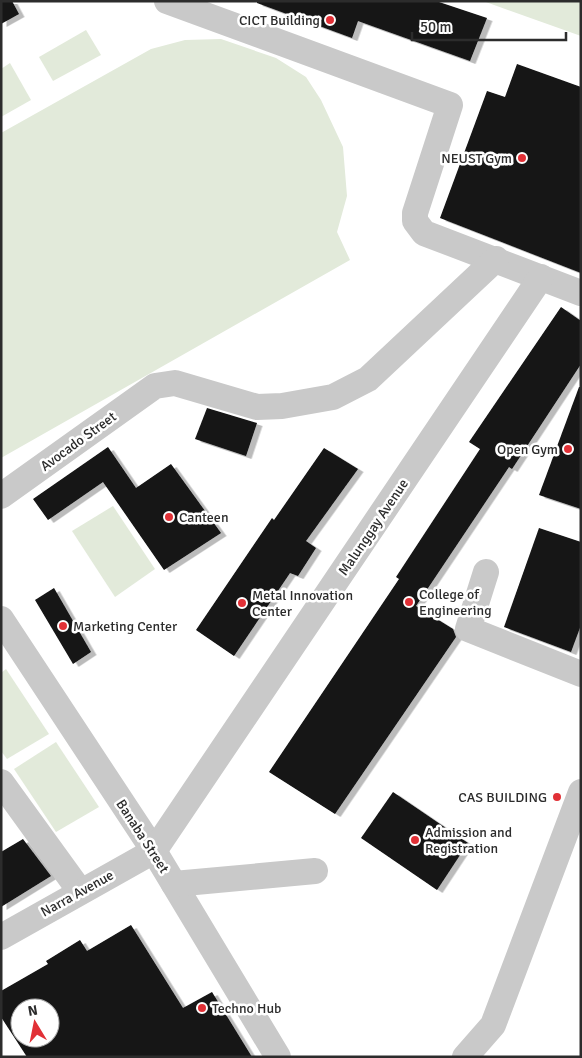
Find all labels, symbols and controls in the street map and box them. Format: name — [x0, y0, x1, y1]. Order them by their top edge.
scale bar — [412, 10, 566, 42]
place label: CICT Building — [239, 12, 320, 29]
marker: CICT Building — [324, 14, 336, 26]
text: 50 m — [420, 18, 451, 36]
place label: NEUST Gym — [441, 150, 512, 167]
marker: NEUST Gym — [516, 152, 528, 164]
street label: Avocado Street — [37, 408, 120, 475]
place label: Open Gym — [497, 441, 558, 458]
marker: Open Gym — [562, 443, 574, 455]
street label: Malunggay Avenue — [335, 476, 412, 579]
place label: Canteen — [179, 509, 229, 526]
marker: Canteen — [163, 511, 175, 523]
place label: College of Engineering — [419, 586, 492, 619]
place label: Metal Innovation Center — [252, 587, 353, 620]
marker: College of Engineering — [403, 596, 415, 608]
marker: Metal Innovation Center — [236, 597, 248, 609]
place label: Marketing Center — [73, 618, 178, 635]
marker: Marketing Center — [57, 620, 69, 632]
place label: CAS BUILDING — [458, 789, 547, 806]
marker: CAS BUILDING — [551, 791, 563, 803]
street label: Banaba Street — [112, 796, 173, 876]
place label: Admission and Registration — [425, 824, 512, 857]
marker: Admission and Registration — [409, 834, 421, 846]
street label: Narra Avenue — [38, 866, 117, 920]
north arrow — [10, 998, 60, 1048]
place label: Techno Hub — [212, 1000, 281, 1017]
text: N — [27, 1001, 39, 1020]
marker: Techno Hub — [196, 1002, 208, 1014]

